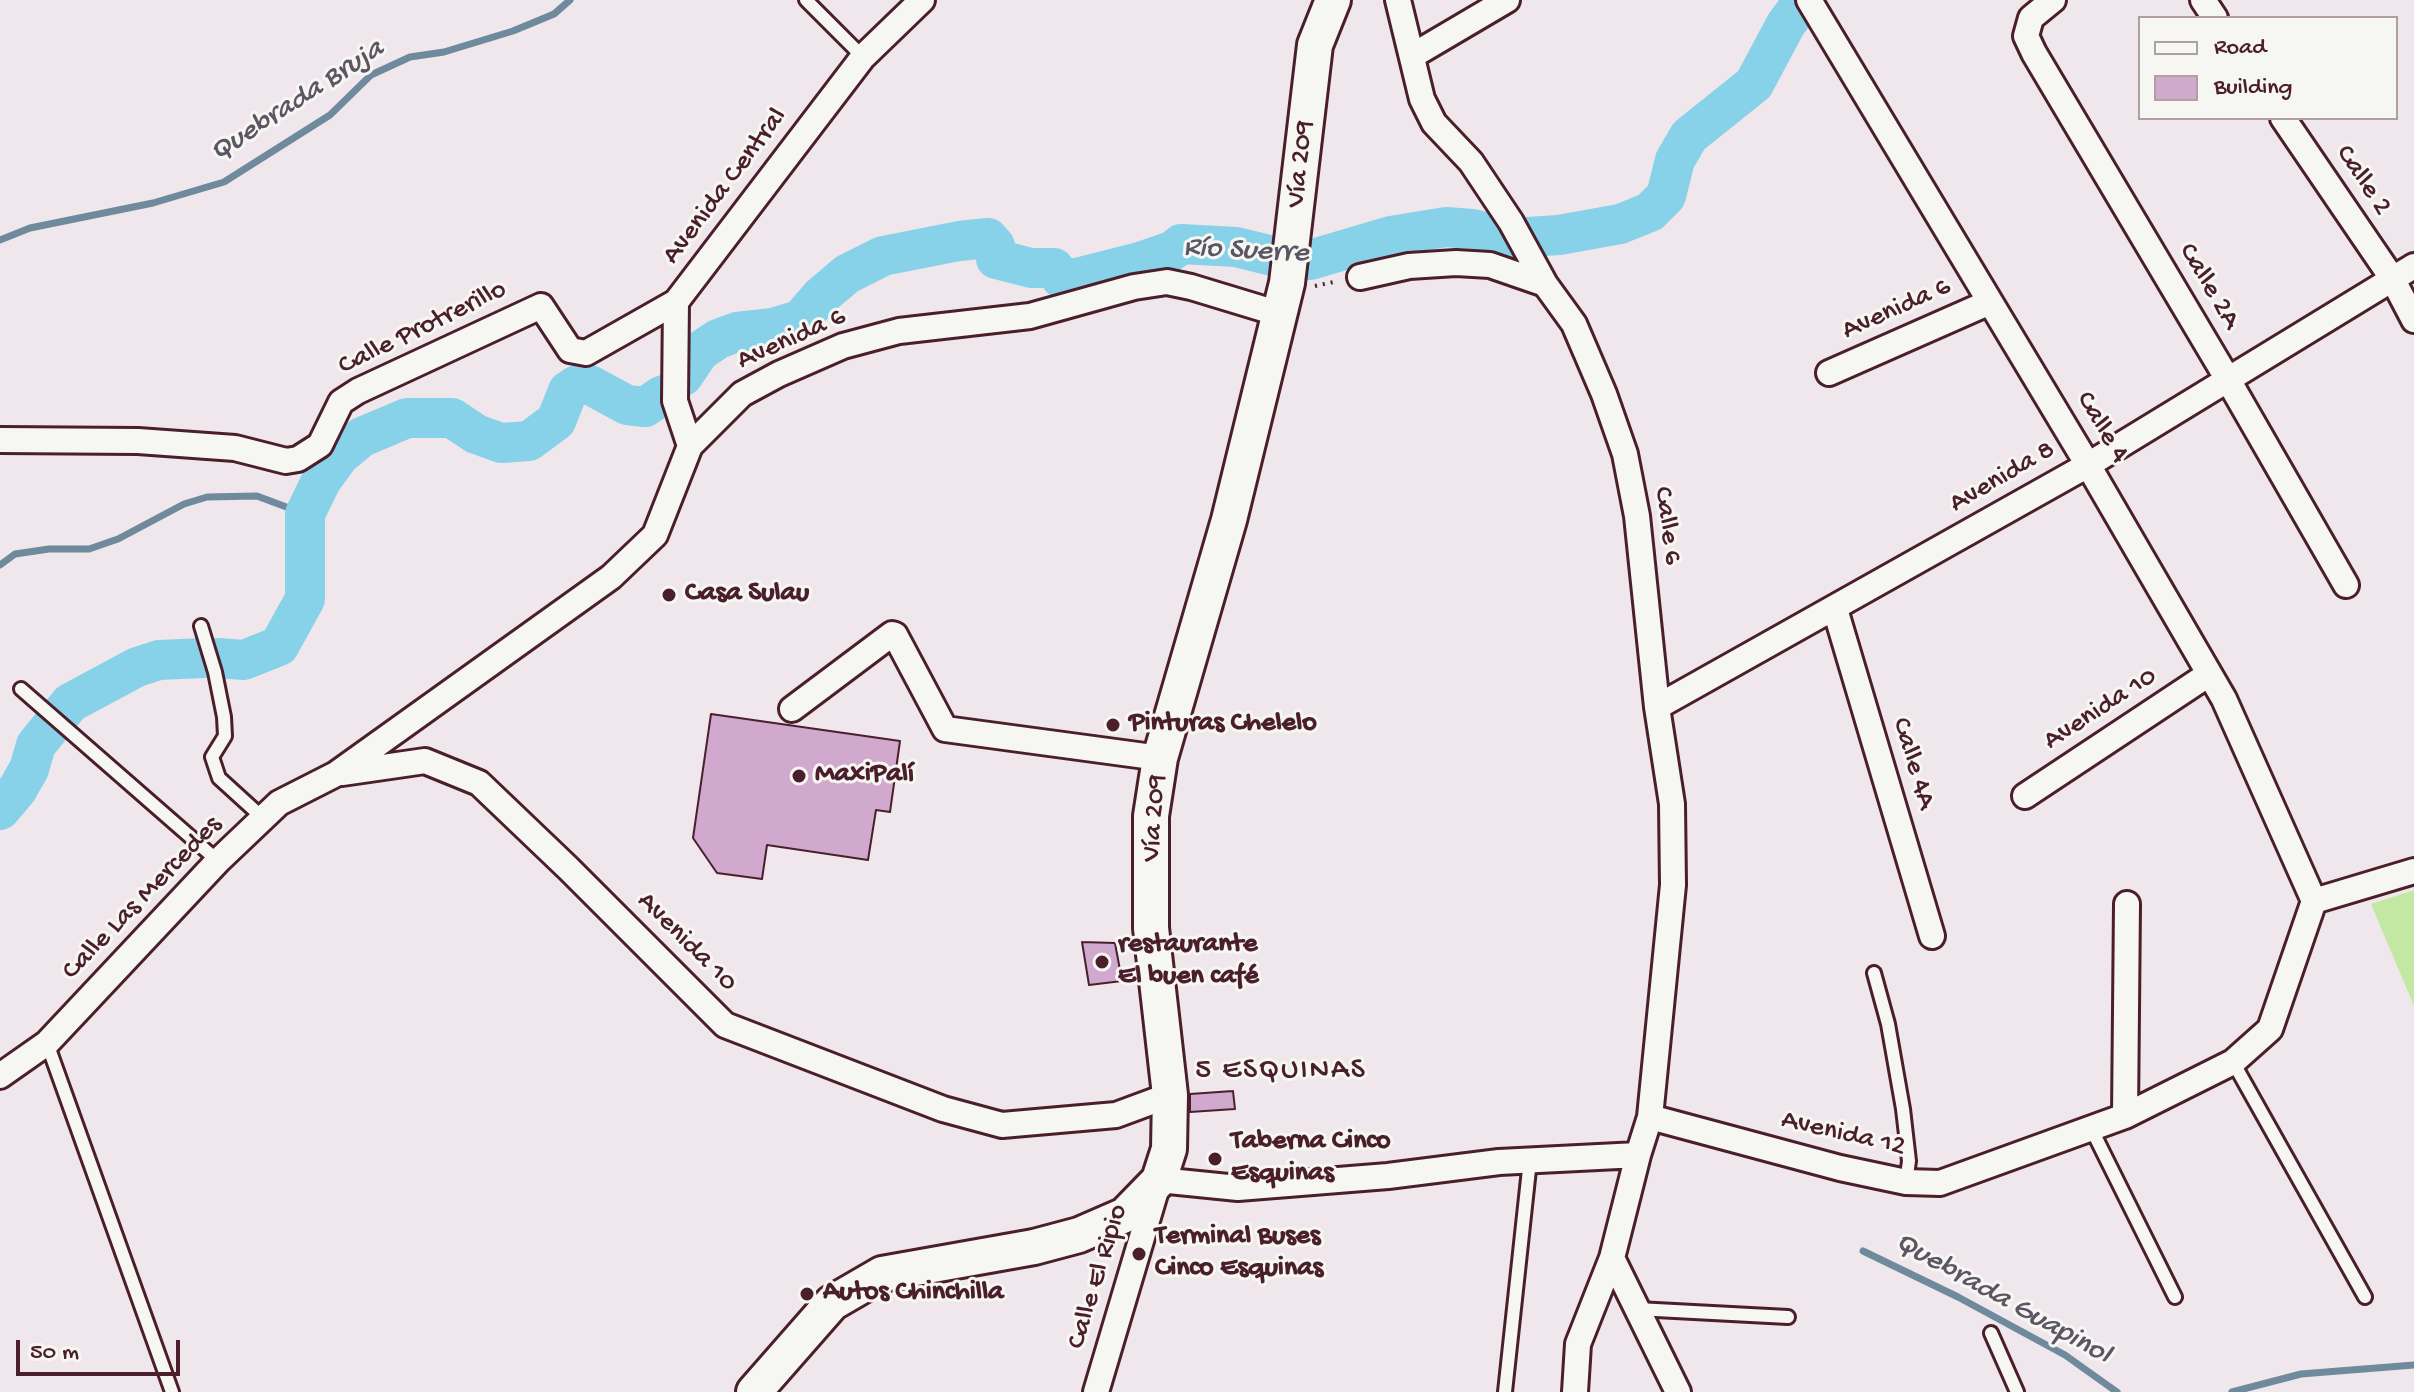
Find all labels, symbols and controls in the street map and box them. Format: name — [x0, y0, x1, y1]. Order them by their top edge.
legend — [2138, 16, 2398, 120]
water label: Quebrada Bruja — [205, 33, 391, 171]
text: Road — [2214, 34, 2266, 63]
text: Building — [2214, 74, 2292, 103]
street label: Avenida Central — [656, 102, 796, 272]
street label: Vía 209 — [1281, 119, 1323, 209]
street label: Calle 2 — [2326, 139, 2398, 223]
water label: Río Suerre — [1183, 231, 1309, 273]
street label: Calle 2A — [2169, 238, 2247, 336]
street label: Avenida 6 — [1837, 271, 1957, 349]
street label: Calle Protrerillo — [334, 274, 512, 384]
street label: Avenida 6 — [732, 301, 852, 379]
street label: Calle 4 — [2067, 386, 2135, 470]
street label: Avenida 8 — [1944, 434, 2062, 522]
street label: Calle 6 — [1644, 485, 1688, 567]
place label: Casa Sulau — [685, 578, 809, 612]
marker: Casa Sulau — [660, 586, 678, 604]
street label: Avenida 10 — [2038, 661, 2164, 759]
place label: Pinturas Chelelo — [1129, 708, 1317, 742]
street label: Calle 4A — [1882, 714, 1942, 814]
marker: Pinturas Chelelo — [1104, 716, 1122, 734]
place label: MaxiPalí — [815, 759, 914, 793]
marker: MaxiPalí — [790, 767, 808, 785]
street label: Vía 209 — [1136, 773, 1176, 863]
street label: Calle Las Mercedes — [56, 810, 230, 988]
street label: Avenida 10 — [629, 886, 743, 1000]
place label: restaurante El buen café — [1118, 929, 1259, 995]
marker: restaurante El buen café — [1093, 953, 1111, 971]
district label: 5 ESQUINAS — [1195, 1054, 1367, 1090]
street label: Avenida 12 — [1778, 1104, 1908, 1166]
place label: Taberna Cinco Esquinas — [1231, 1126, 1391, 1192]
marker: Taberna Cinco Esquinas — [1206, 1150, 1224, 1168]
street label: Calle El Ripio — [1061, 1201, 1137, 1353]
place label: Terminal Buses Cinco Esquinas — [1155, 1221, 1323, 1287]
water label: Quebrada Guapinol — [1888, 1226, 2116, 1374]
marker: Terminal Buses Cinco Esquinas — [1130, 1245, 1148, 1263]
place label: Autos Chinchilla — [823, 1277, 1004, 1311]
marker: Autos Chinchilla — [798, 1285, 816, 1303]
scale bar — [20, 1324, 184, 1374]
text: 50 m — [30, 1339, 79, 1368]

